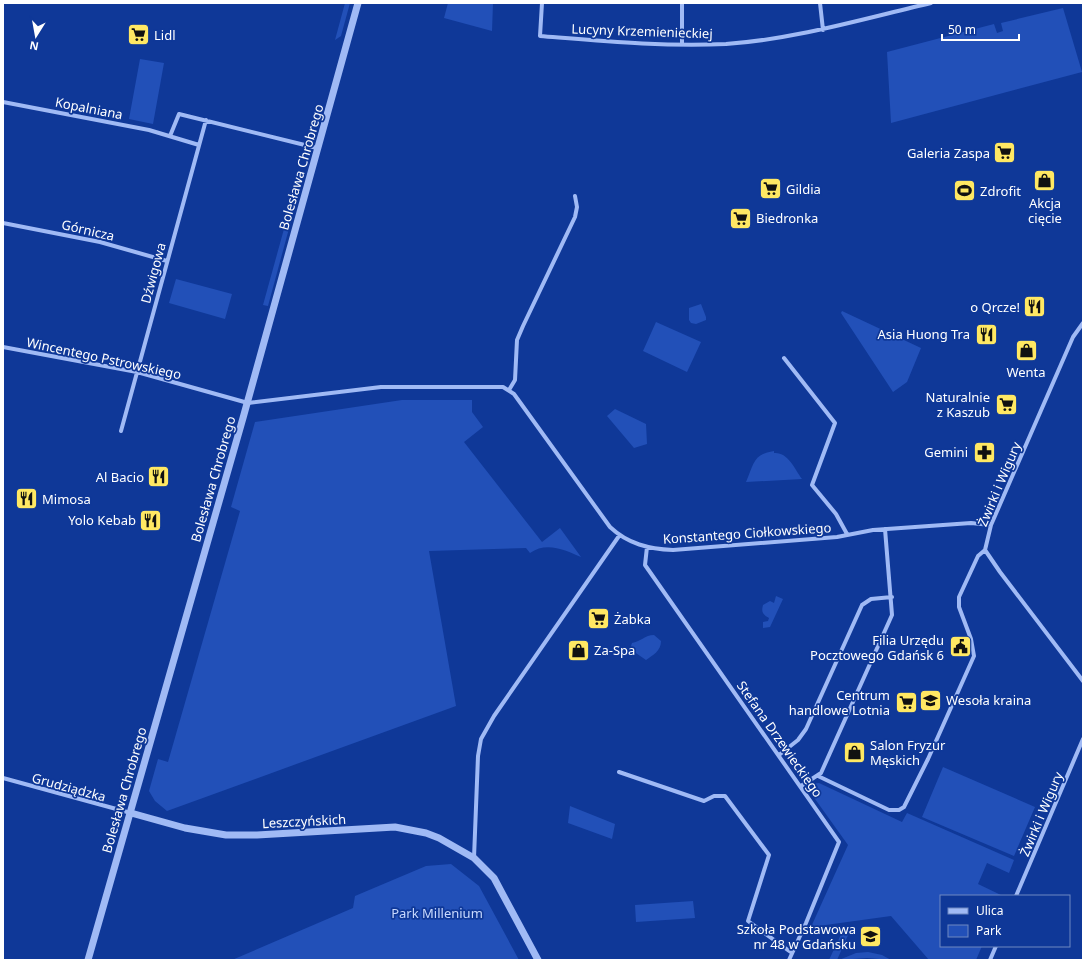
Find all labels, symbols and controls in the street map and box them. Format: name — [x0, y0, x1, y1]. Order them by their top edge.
north arrow — [16, 16, 56, 56]
scale bar — [942, 16, 1019, 42]
street label: Lucyny Krzemienieckiej — [571, 20, 713, 42]
text: 50 m — [948, 21, 976, 38]
supermarket icon: Lidl — [126, 22, 152, 48]
place label: Lidl — [154, 26, 176, 44]
text: N — [28, 38, 40, 55]
street label: Kopalniana — [54, 93, 124, 123]
street label: Bolesława Chrobrego — [274, 102, 328, 232]
supermarket icon: Galeria Zaspa — [992, 140, 1018, 166]
place label: Galeria Zaspa — [907, 144, 990, 162]
shop icon: Akcja cięcie — [1032, 168, 1058, 194]
supermarket icon: Gildia — [757, 176, 783, 202]
sports icon: Zdrofit — [951, 178, 977, 204]
place label: Gildia — [786, 180, 821, 198]
place label: Zdrofit — [980, 182, 1021, 200]
place label: Akcja cięcie — [1028, 194, 1062, 227]
supermarket icon: Biedronka — [728, 205, 754, 231]
place label: Biedronka — [756, 209, 818, 227]
street label: Górnicza — [60, 215, 116, 245]
street label: Dźwigowa — [136, 241, 170, 305]
restaurant icon: o Qrcze! — [1022, 294, 1048, 320]
place label: o Qrcze! — [970, 298, 1020, 316]
restaurant icon: Asia Huong Tra — [973, 321, 999, 347]
place label: Asia Huong Tra — [878, 325, 970, 343]
street label: Wincentego Pstrowskiego — [25, 333, 183, 383]
shop icon: Wenta — [1013, 337, 1039, 363]
place label: Wenta — [1006, 363, 1046, 381]
place label: Naturalnie z Kaszub — [926, 388, 990, 421]
supermarket icon: Naturalnie z Kaszub — [993, 391, 1019, 417]
street label: Bolesława Chrobrego — [186, 414, 240, 544]
pharmacy icon: Gemini — [971, 439, 997, 465]
street label: Żwirki i Wigury — [973, 439, 1025, 529]
place label: Gemini — [924, 443, 968, 461]
restaurant icon: Al Bacio — [146, 464, 172, 490]
place label: Al Bacio — [96, 468, 144, 486]
restaurant icon: Mimosa — [13, 486, 39, 512]
place label: Mimosa — [42, 490, 91, 508]
restaurant icon: Yolo Kebab — [138, 507, 164, 533]
place label: Yolo Kebab — [68, 511, 136, 529]
street label: Konstantego Ciołkowskiego — [662, 518, 832, 548]
supermarket icon: Żabka — [585, 606, 611, 632]
place label: Żabka — [614, 610, 651, 628]
place label: Filia Urzędu Pocztowego Gdańsk 6 — [810, 631, 944, 664]
public building icon: Filia Urzędu Pocztowego Gdańsk 6 — [947, 634, 973, 660]
shop icon: Za-Spa — [565, 637, 591, 663]
place label: Za-Spa — [594, 641, 635, 659]
street label: Stefana Drzewieckiego — [733, 677, 827, 801]
place label: Centrum handlowe Lotnia — [789, 686, 890, 719]
school or university icon: Wesoła kraina — [918, 687, 944, 713]
supermarket icon: Centrum handlowe Lotnia — [893, 689, 919, 715]
place label: Wesoła kraina — [946, 691, 1031, 709]
street label: Bolesława Chrobrego — [97, 725, 151, 855]
place label: Salon Fryzur Męskich — [870, 736, 946, 769]
shop icon: Salon Fryzur Męskich — [841, 739, 867, 765]
street label: Grudziądzka — [30, 768, 108, 806]
street label: Żwirki i Wigury — [1015, 769, 1067, 859]
street label: Leszczyńskich — [261, 810, 347, 832]
legend — [940, 895, 1070, 947]
text: Ulica — [976, 902, 1003, 919]
park label: Park Millenium — [391, 904, 483, 922]
place label: Szkoła Podstawowa nr 48 w Gdańsku — [737, 920, 856, 953]
text: Park — [976, 922, 1002, 939]
school or university icon: Szkoła Podstawowa nr 48 w Gdańsku — [858, 923, 884, 949]

